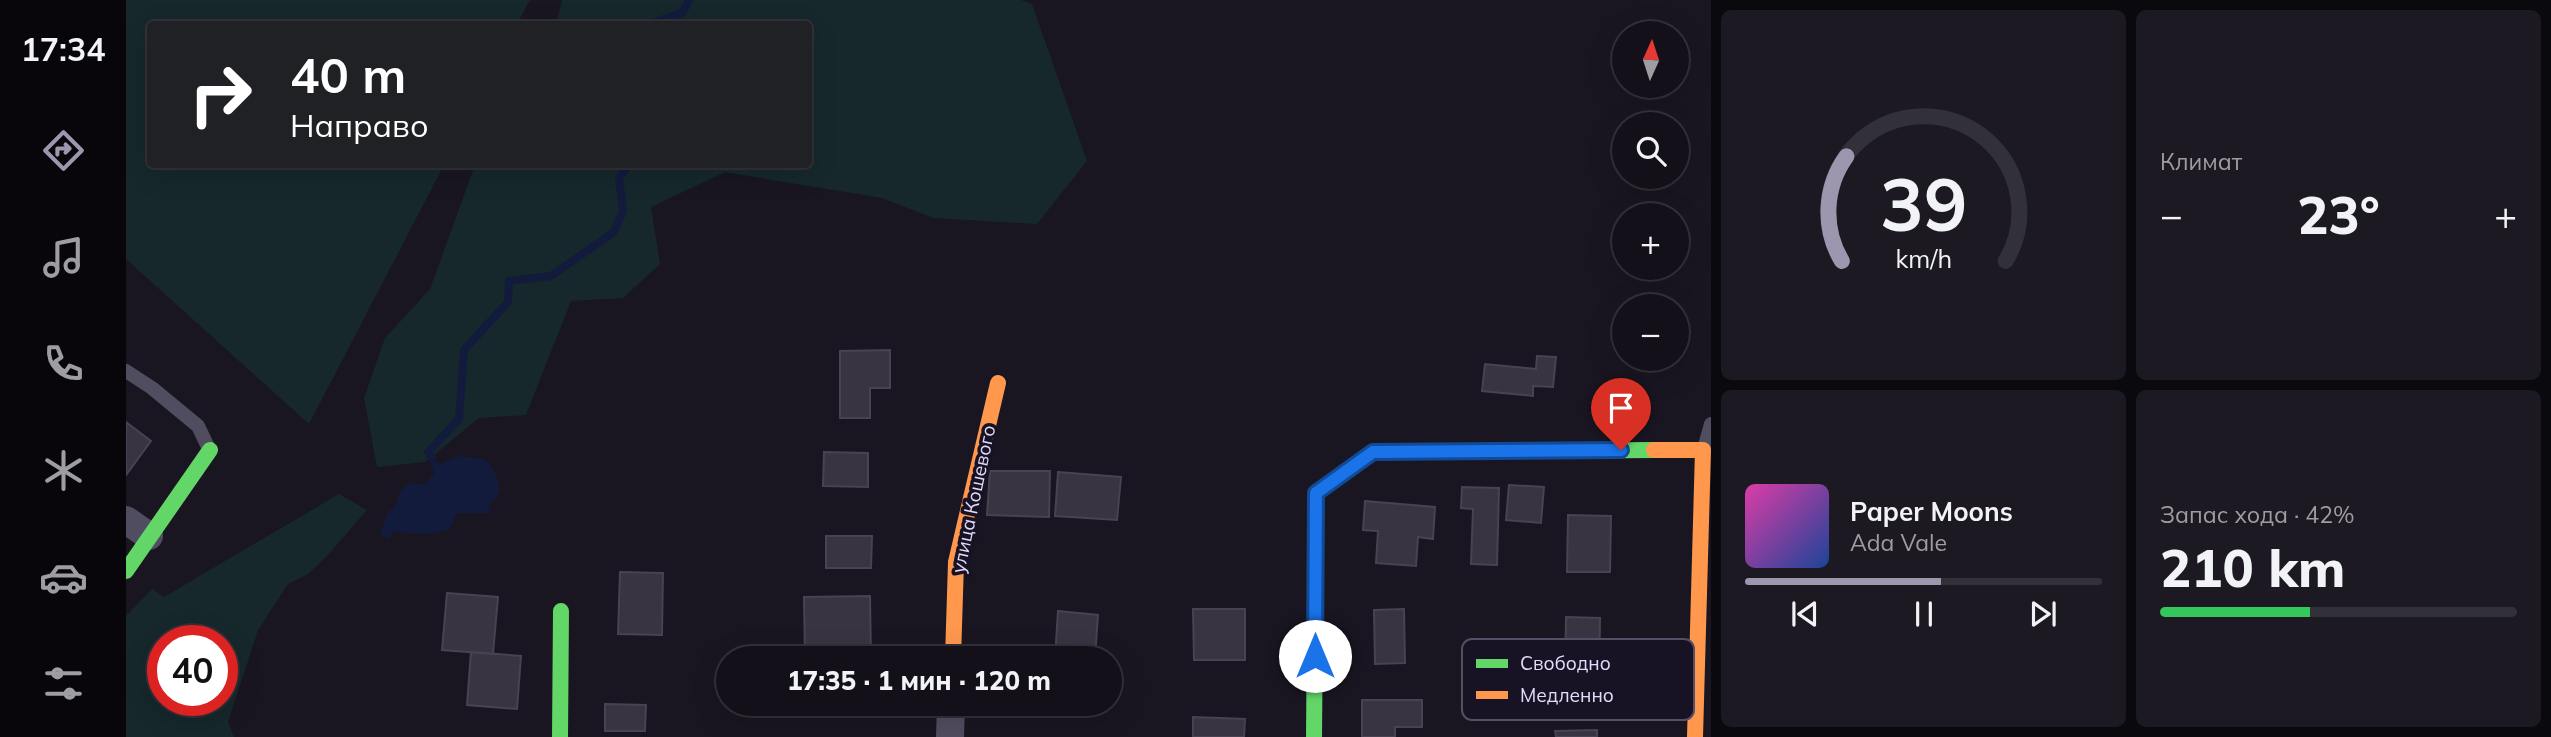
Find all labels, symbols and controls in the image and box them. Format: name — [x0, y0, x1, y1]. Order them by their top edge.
north arrow — [1612, 21, 1689, 98]
map controls — [1612, 21, 1689, 371]
text: 17:34 — [21, 29, 105, 69]
text: 40 m — [290, 44, 406, 105]
icon: right — [175, 49, 266, 140]
text: Направо — [290, 105, 429, 145]
button: search — [1612, 112, 1689, 189]
icon: directions — [39, 126, 88, 175]
text: Климат — [2160, 147, 2242, 176]
text: 39 — [1880, 158, 1967, 249]
text: 23° — [2297, 182, 2380, 247]
text: − — [2160, 191, 2183, 239]
text: + — [2494, 191, 2517, 239]
button: + — [1612, 203, 1689, 280]
icon: music — [39, 233, 88, 282]
text: km/h — [1895, 243, 1952, 274]
button: − — [1612, 294, 1689, 371]
icon: phone — [39, 339, 88, 388]
pin — [1591, 378, 1651, 450]
icon: arrive — [1602, 389, 1640, 427]
street label: улица Кошевого — [946, 423, 1000, 575]
icon: climate — [39, 446, 88, 495]
text: Paper Moons — [1850, 495, 2013, 528]
text: Запас хода · 42% — [2160, 500, 2355, 529]
text: Ada Vale — [1850, 528, 1947, 557]
text: 210 km — [2160, 535, 2345, 600]
icon: car — [39, 553, 88, 602]
icon: previous — [1786, 595, 1824, 633]
icon: pause — [1905, 595, 1943, 633]
icon: next — [2024, 595, 2062, 633]
position arrow — [1278, 619, 1352, 693]
speed limit sign: 40 — [147, 625, 238, 716]
legend — [1462, 639, 1694, 720]
text: Свободно — [1520, 651, 1611, 675]
icon: filters — [39, 659, 88, 708]
text: 17:35 · 1 мин · 120 m — [787, 664, 1051, 697]
text: Медленно — [1520, 683, 1614, 707]

